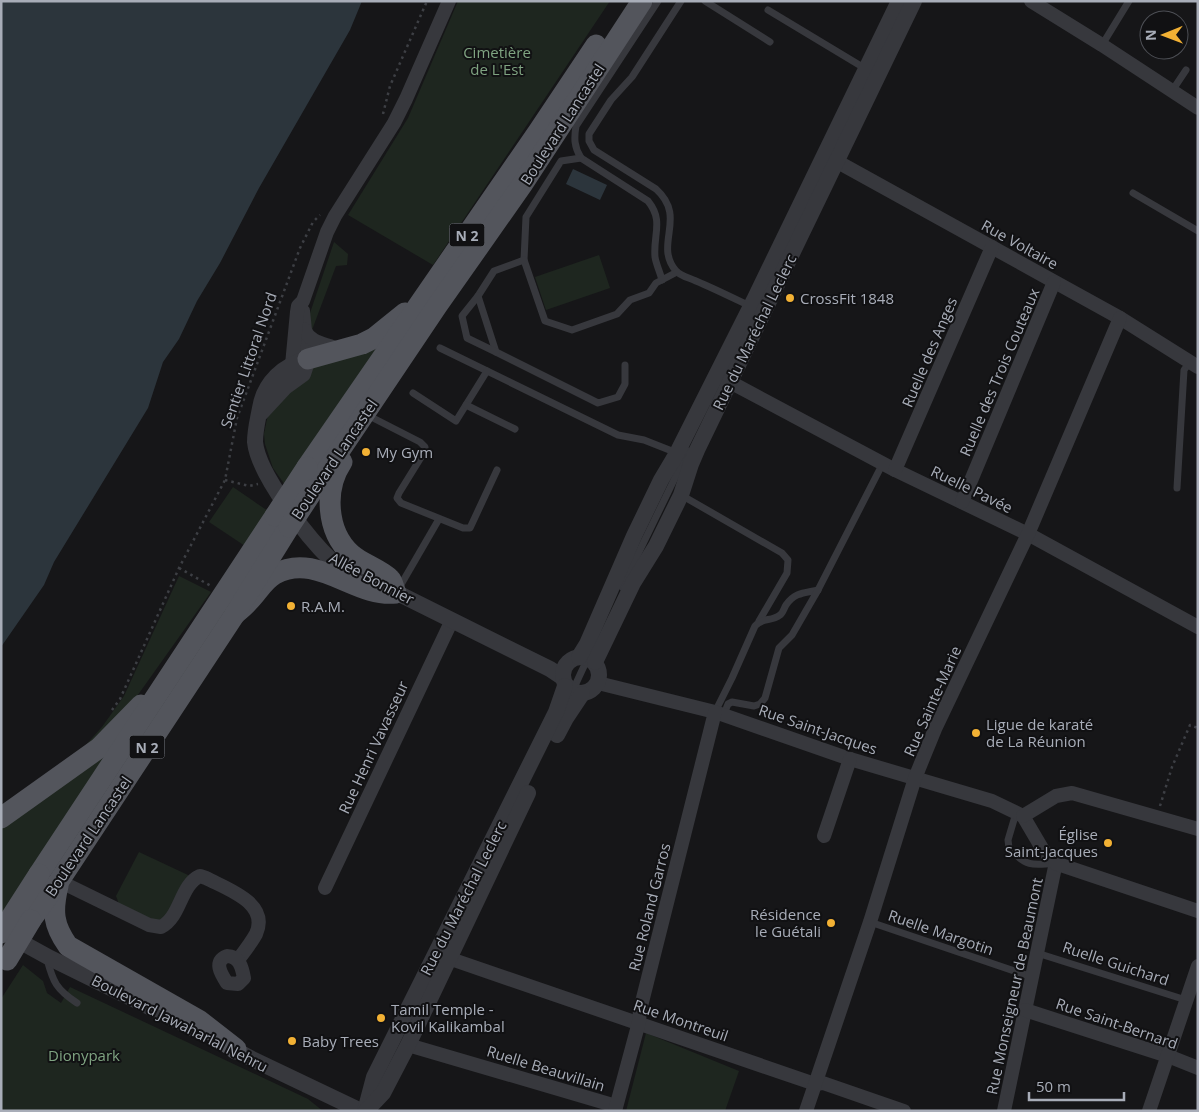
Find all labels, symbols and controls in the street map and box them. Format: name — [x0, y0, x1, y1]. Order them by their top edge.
north arrow — [1139, 10, 1189, 60]
text: N — [1141, 29, 1160, 41]
park label: Cimetière de L'Est — [463, 42, 531, 79]
street label: Boulevard Lancastel — [515, 60, 609, 188]
street label: Rue Voltaire — [978, 215, 1062, 273]
road number: N 2 — [450, 224, 484, 246]
street label: Rue du Maréchal Leclerc — [708, 251, 800, 413]
street label: Ruelle des Trois Couteaux — [955, 285, 1044, 459]
place label: CrossFit 1848 — [800, 288, 894, 308]
street label: Sentier Littoral Nord — [215, 289, 281, 431]
marker: CrossFit 1848 — [784, 292, 796, 304]
street label: Ruelle des Anges — [897, 294, 961, 410]
street label: Boulevard Lancastel — [286, 395, 382, 523]
place label: My Gym — [376, 442, 433, 462]
marker: My Gym — [360, 446, 372, 458]
street label: Ruelle Pavée — [928, 461, 1016, 517]
street label: Allée Bonnier — [326, 547, 418, 609]
place label: R.A.M. — [301, 596, 345, 616]
marker: R.A.M. — [285, 600, 297, 612]
street label: Rue Sainte-Marie — [899, 643, 965, 759]
street label: Rue Henri Vavasseur — [333, 677, 413, 817]
street label: Rue Saint-Jacques — [756, 699, 880, 759]
place label: Ligue de karaté de La Réunion — [986, 714, 1093, 751]
marker: Ligue de karaté de La Réunion — [970, 727, 982, 739]
road number: N 2 — [130, 736, 164, 759]
street label: Boulevard Lancastel — [40, 772, 136, 900]
street label: Rue du Maréchal Leclerc — [415, 817, 511, 979]
place label: Église Saint-Jacques — [1005, 824, 1098, 861]
marker: Église Saint-Jacques — [1102, 837, 1114, 849]
street label: Rue Roland Garros — [623, 841, 675, 973]
street label: Rue Monseigneur de Beaumont — [981, 876, 1047, 1096]
place label: Résidence le Guétali — [750, 904, 821, 941]
street label: Ruelle Margotin — [886, 905, 996, 959]
marker: Résidence le Guétali — [825, 917, 837, 929]
street label: Ruelle Guichard — [1060, 936, 1172, 990]
street label: Boulevard Jawaharlal Nehru — [88, 970, 272, 1076]
street label: Rue Saint-Bernard — [1053, 993, 1181, 1053]
street label: Rue Montreuil — [631, 994, 731, 1046]
place label: Tamil Temple - Kovil Kalikambal — [391, 999, 505, 1036]
marker: Tamil Temple - Kovil Kalikambal — [375, 1012, 387, 1024]
place label: Baby Trees — [302, 1031, 379, 1051]
marker: Baby Trees — [286, 1035, 298, 1047]
street label: Ruelle Beauvillain — [484, 1041, 608, 1095]
park label: Dionypark — [48, 1045, 120, 1065]
scale bar — [1029, 1070, 1124, 1102]
text: 50 m — [1036, 1076, 1071, 1096]

